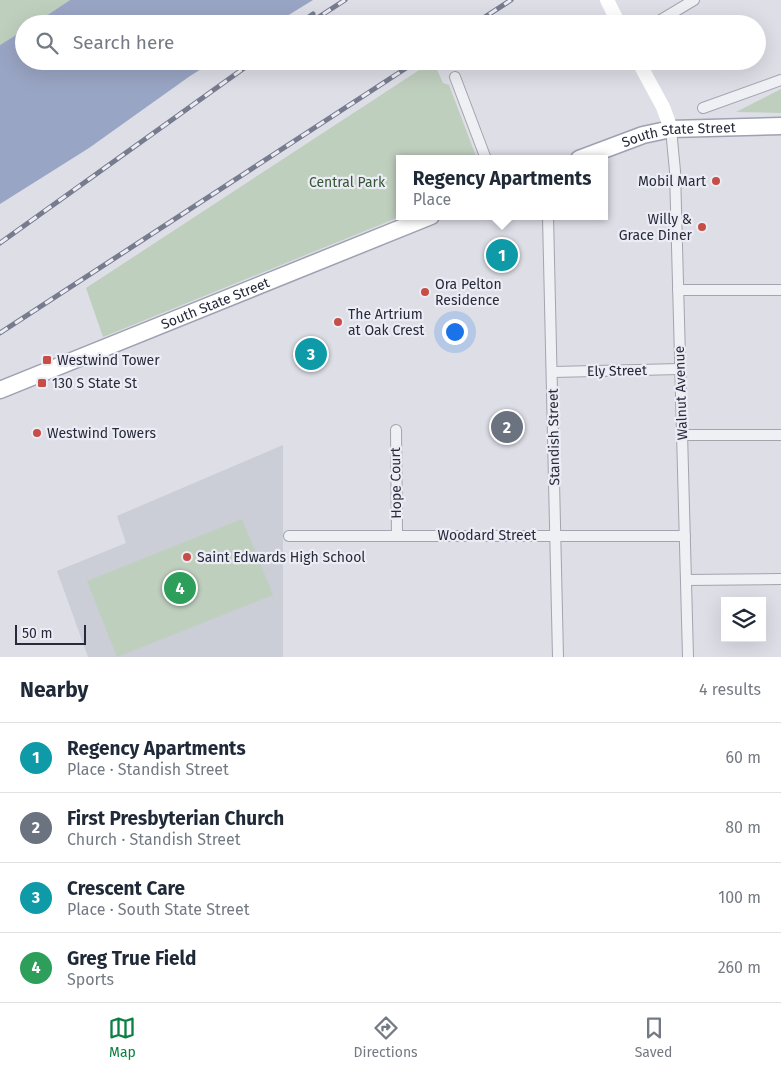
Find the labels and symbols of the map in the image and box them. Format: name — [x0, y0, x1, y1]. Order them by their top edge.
street label: South State Street — [619, 119, 737, 151]
place label: Mobil Mart — [638, 173, 707, 190]
park label: Central Park — [309, 174, 386, 191]
marker: Mobil Mart — [710, 175, 722, 187]
place label: Willy & Grace Diner — [619, 211, 693, 244]
marker: Willy & Grace Diner — [696, 221, 708, 233]
pin: 1 — [486, 236, 518, 274]
street label: South State Street — [158, 273, 273, 333]
place label: Ora Pelton Residence — [435, 276, 502, 309]
marker: Ora Pelton Residence — [419, 286, 431, 298]
place label: The Artrium at Oak Crest — [348, 306, 425, 339]
marker: The Artrium at Oak Crest — [332, 316, 344, 328]
your location — [442, 319, 468, 345]
pin: 3 — [295, 335, 327, 373]
street label: Walnut Avenue — [671, 346, 691, 440]
place label: Westwind Tower — [57, 352, 160, 369]
marker: Westwind Tower — [41, 354, 53, 366]
street label: Ely Street — [587, 362, 648, 380]
place label: 130 S State St — [52, 375, 138, 392]
marker: 130 S State St — [36, 377, 48, 389]
street label: Standish Street — [545, 387, 563, 486]
pin: 2 — [491, 408, 523, 446]
place label: Westwind Towers — [47, 425, 156, 442]
marker: Westwind Towers — [31, 427, 43, 439]
street label: Hope Court — [387, 446, 405, 519]
street label: Woodard Street — [438, 527, 537, 544]
place label: Saint Edwards High School — [197, 549, 365, 566]
marker: Saint Edwards High School — [181, 551, 193, 563]
pin: 4 — [164, 569, 196, 607]
scale bar — [15, 622, 86, 645]

